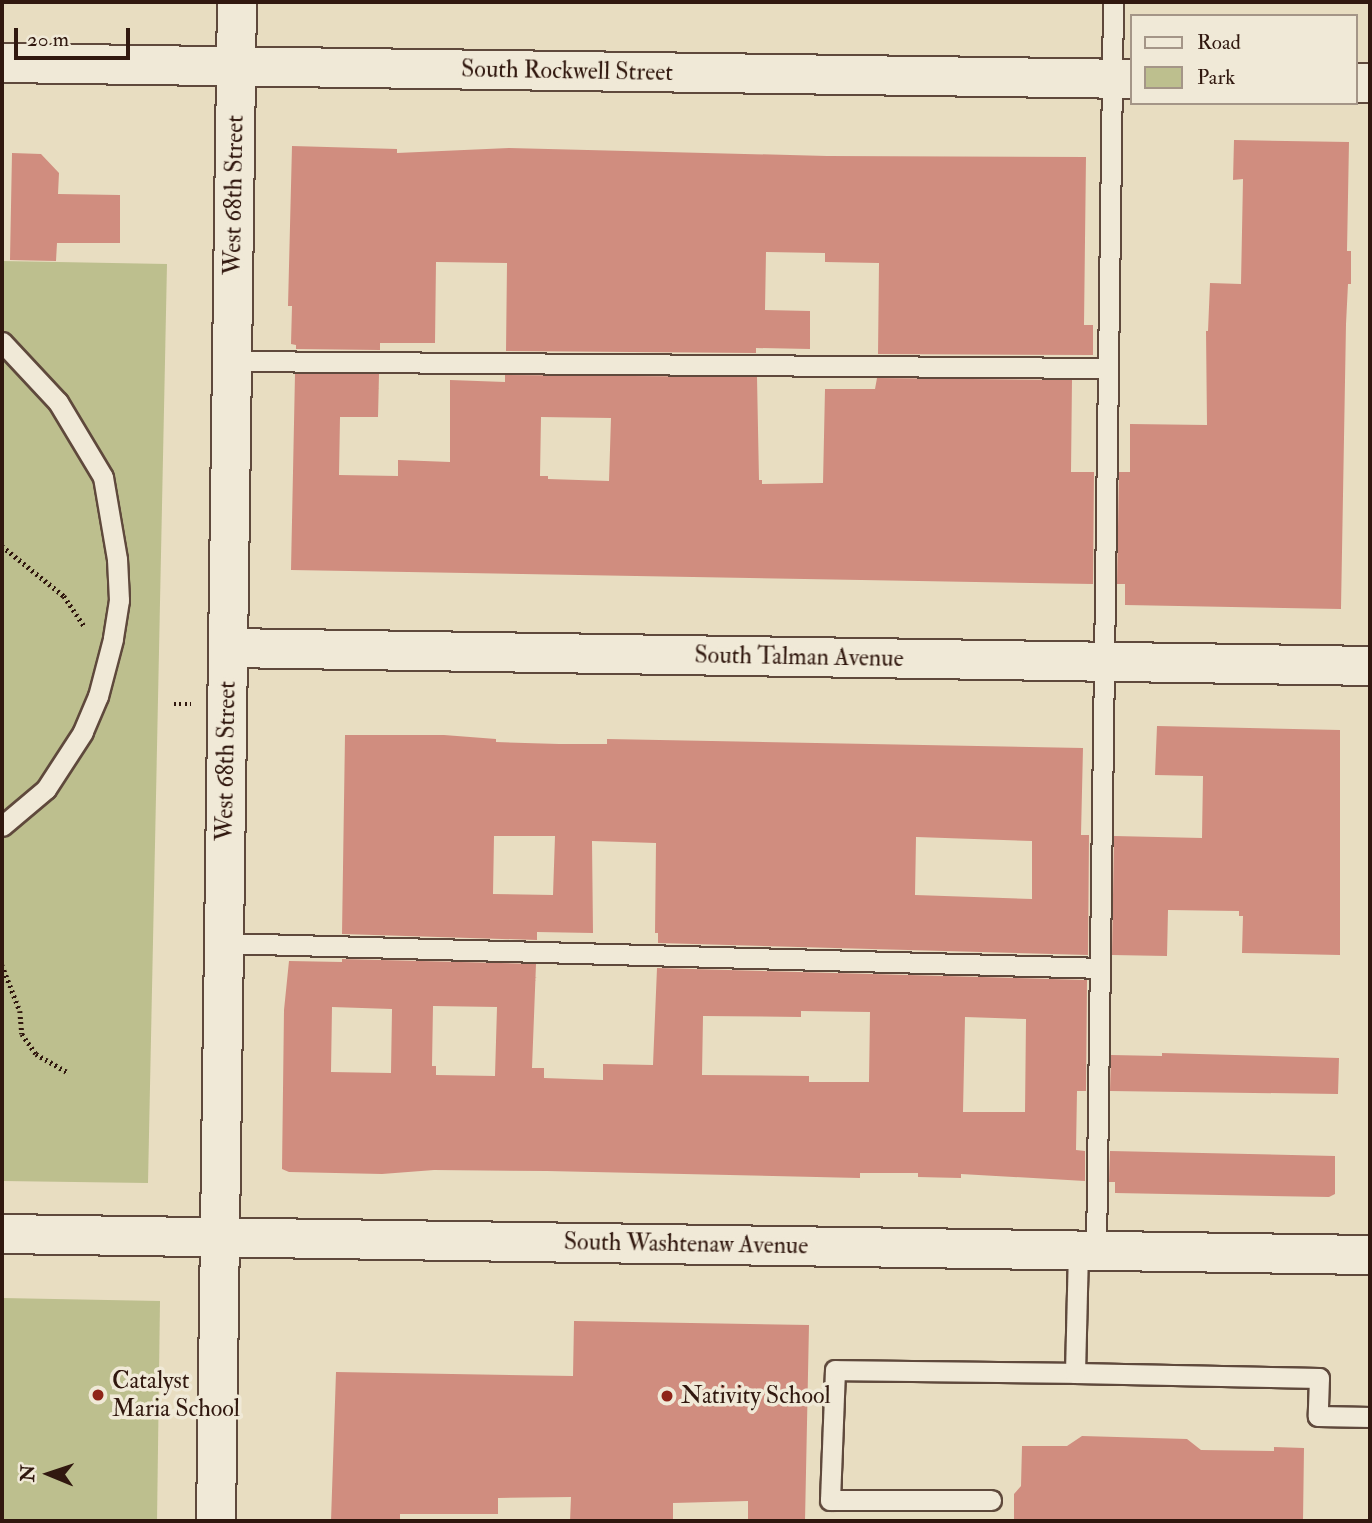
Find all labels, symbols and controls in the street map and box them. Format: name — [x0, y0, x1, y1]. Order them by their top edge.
scale bar — [18, 14, 133, 58]
legend — [1130, 14, 1358, 105]
text: 20 m — [27, 26, 69, 53]
text: Road — [1197, 29, 1241, 56]
street label: South Rockwell Street — [461, 55, 673, 87]
text: Park — [1197, 64, 1235, 91]
street label: West 68th Street — [218, 115, 250, 275]
street label: South Talman Avenue — [694, 641, 904, 673]
street label: West 68th Street — [210, 681, 242, 841]
street label: South Washtenaw Avenue — [563, 1227, 809, 1261]
place label: Catalyst Maria School — [112, 1367, 240, 1423]
place label: Nativity School — [681, 1382, 831, 1410]
marker: Catalyst Maria School — [90, 1387, 106, 1403]
marker: Nativity School — [659, 1388, 675, 1404]
north arrow — [14, 1439, 84, 1509]
text: N — [16, 1464, 40, 1482]

